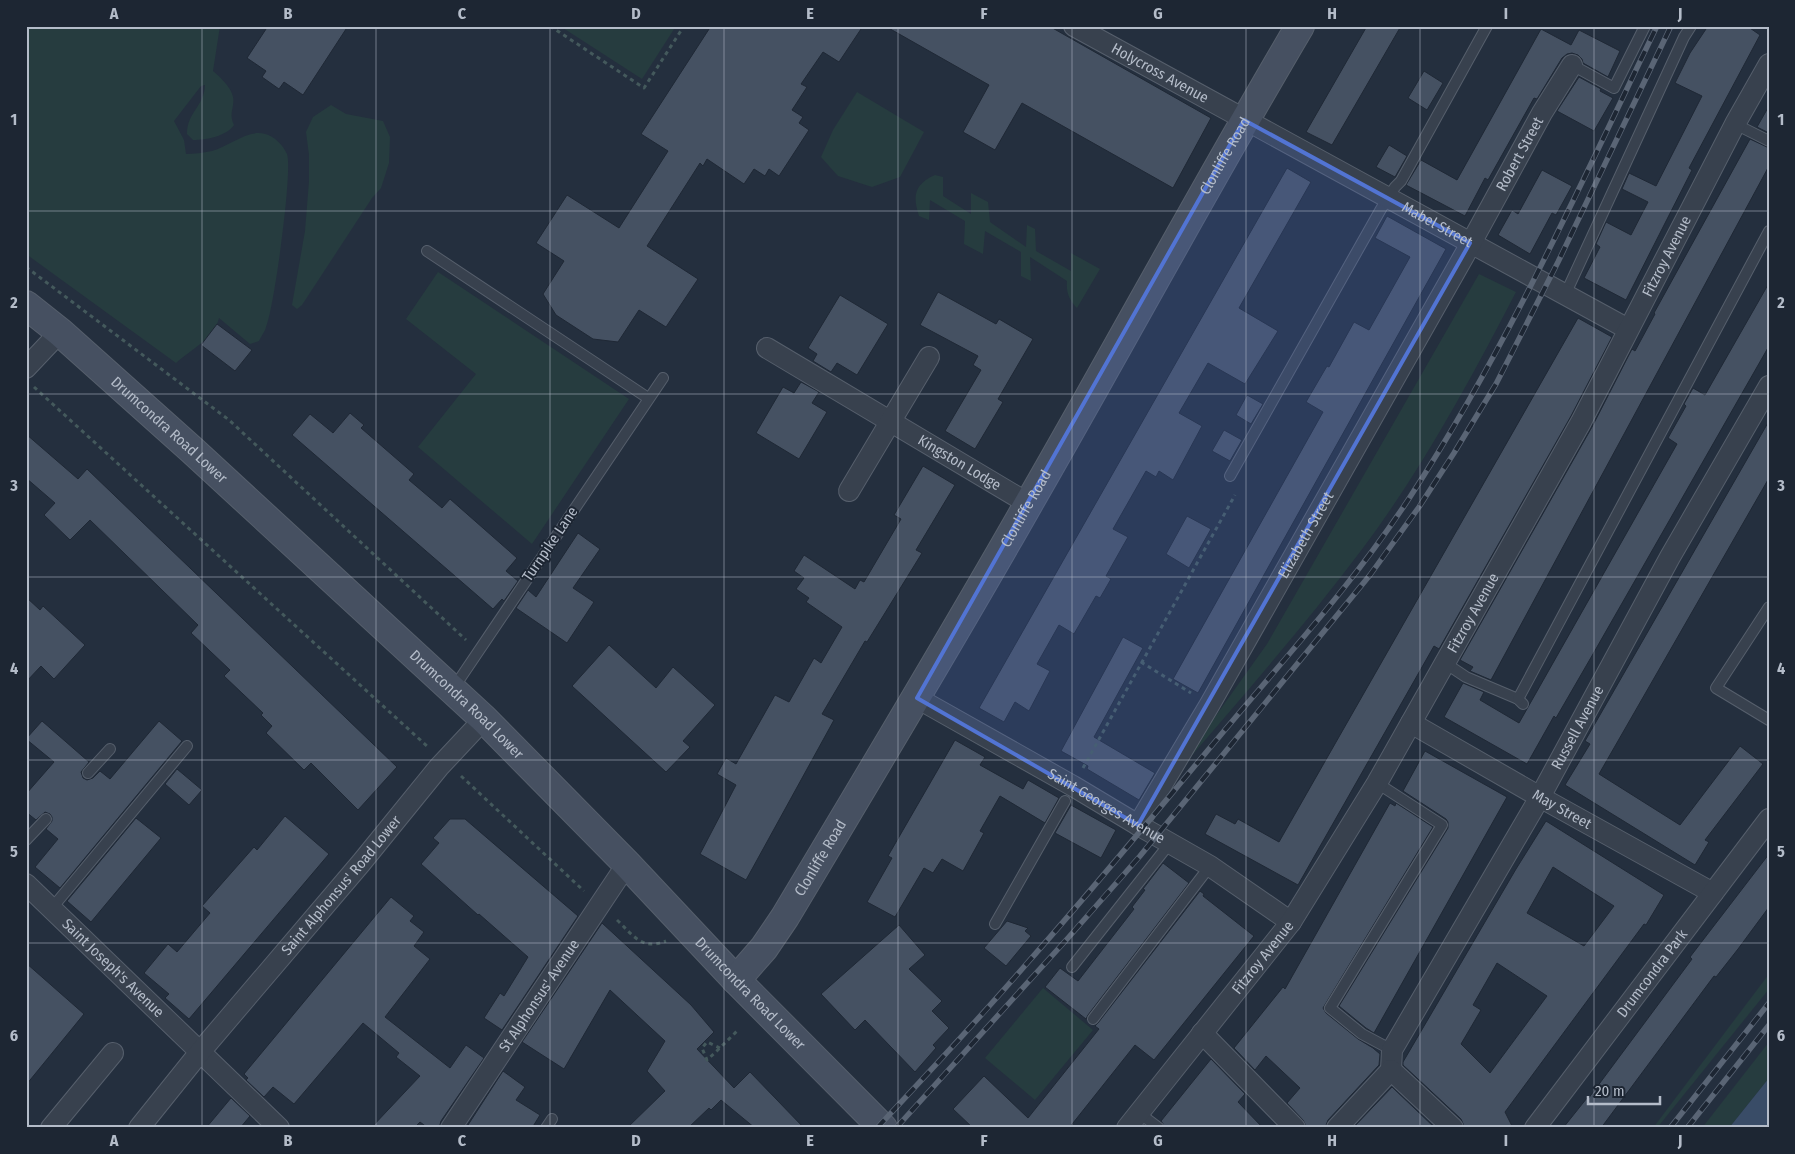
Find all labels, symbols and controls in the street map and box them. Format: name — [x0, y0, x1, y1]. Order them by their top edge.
text: A — [109, 4, 119, 23]
text: B — [284, 4, 293, 23]
text: C — [458, 4, 467, 23]
text: D — [631, 4, 641, 23]
text: E — [806, 4, 814, 23]
text: F — [980, 4, 988, 23]
text: G — [1153, 4, 1163, 23]
text: H — [1327, 4, 1337, 23]
text: I — [1504, 4, 1508, 23]
text: J — [1677, 4, 1682, 23]
street label: Holycross Avenue — [1108, 39, 1212, 107]
text: 1 — [11, 110, 17, 129]
text: 1 — [1778, 110, 1784, 129]
street label: Clonliffe Road — [1196, 114, 1254, 198]
street label: Robert Street — [1492, 114, 1547, 194]
street label: Mabel Street — [1399, 198, 1476, 251]
street label: Fitzroy Avenue — [1638, 213, 1695, 300]
text: 2 — [9, 293, 18, 312]
text: 2 — [1776, 293, 1785, 312]
street label: Drumcondra Road Lower — [107, 373, 232, 487]
street label: Kingston Lodge — [915, 431, 1004, 494]
street label: Clonliffe Road — [997, 467, 1055, 550]
text: 3 — [9, 476, 18, 495]
text: 3 — [1776, 476, 1785, 495]
street label: Elizabeth Street — [1274, 489, 1337, 581]
street label: Turnpike Lane — [518, 503, 582, 585]
street label: Fitzroy Avenue — [1443, 570, 1503, 656]
street label: Drumcondra Road Lower — [406, 646, 528, 763]
text: 4 — [10, 659, 18, 678]
text: 4 — [1777, 659, 1785, 678]
street label: Russell Avenue — [1548, 683, 1608, 773]
street label: Saint Georges Avenue — [1044, 765, 1168, 848]
street label: May Street — [1529, 786, 1595, 833]
street label: Saint Alphonsus' Road Lower — [278, 811, 405, 959]
street label: Clonliffe Road — [791, 816, 850, 899]
text: 5 — [10, 842, 18, 861]
text: 5 — [1777, 842, 1785, 861]
street label: Saint Joseph's Avenue — [58, 915, 168, 1021]
street label: Fitzroy Avenue — [1228, 917, 1297, 998]
street label: Drumcondra Park — [1613, 926, 1691, 1021]
street label: Drumcondra Road Lower — [691, 933, 810, 1054]
street label: St Alphonsus' Avenue — [495, 936, 583, 1055]
text: 6 — [10, 1026, 18, 1045]
text: 6 — [1777, 1026, 1785, 1045]
scale bar — [1588, 1074, 1660, 1106]
text: 20 m — [1595, 1082, 1625, 1100]
text: A — [109, 1131, 119, 1150]
text: B — [284, 1131, 293, 1150]
text: C — [458, 1131, 467, 1150]
text: D — [631, 1131, 641, 1150]
text: E — [806, 1131, 814, 1150]
text: F — [980, 1131, 988, 1150]
text: G — [1153, 1131, 1163, 1150]
text: H — [1327, 1131, 1337, 1150]
text: I — [1504, 1131, 1508, 1150]
text: J — [1677, 1131, 1682, 1150]

